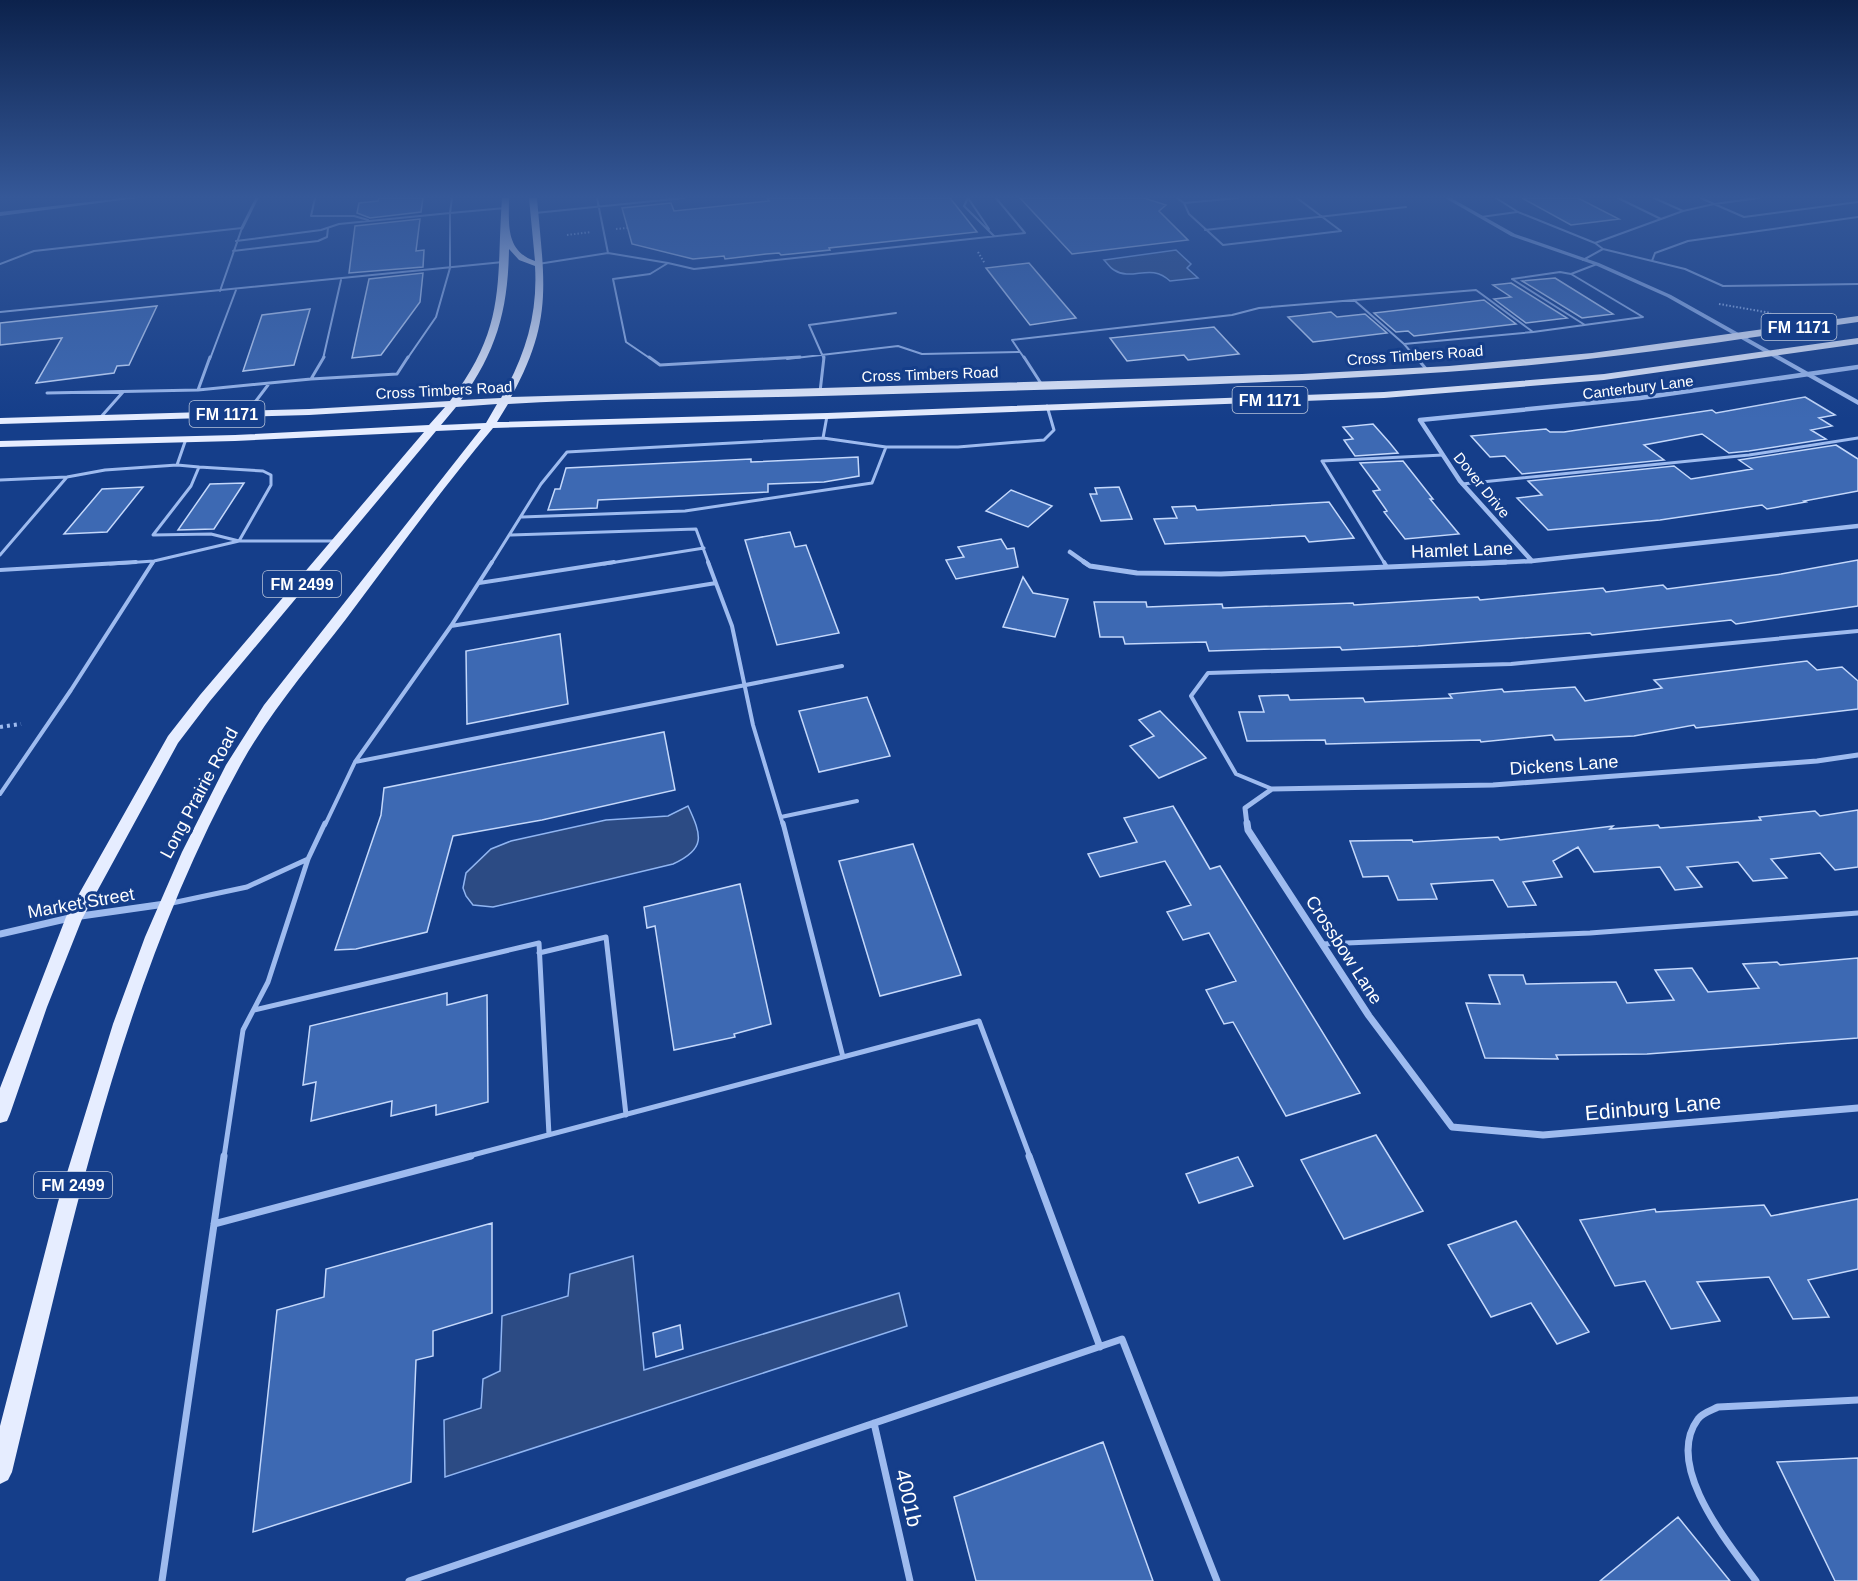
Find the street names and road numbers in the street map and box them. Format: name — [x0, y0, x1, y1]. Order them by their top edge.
road number: FM 1171 — [1762, 314, 1836, 340]
street label: Cross Timbers Road — [1346, 342, 1484, 368]
street label: Cross Timbers Road — [861, 363, 999, 385]
street label: Canterbury Lane — [1582, 372, 1694, 402]
street label: Cross Timbers Road — [375, 378, 513, 402]
road number: FM 1171 — [1232, 387, 1308, 413]
road number: FM 1171 — [190, 401, 264, 427]
street label: Dover Drive — [1450, 449, 1514, 521]
street label: Hamlet Lane — [1411, 538, 1513, 562]
road number: FM 2499 — [263, 571, 341, 597]
street label: Long Prairie Road — [156, 724, 242, 862]
street label: Dickens Lane — [1509, 751, 1619, 779]
street label: Market Street — [26, 884, 136, 922]
street label: Crossbow Lane — [1302, 892, 1386, 1008]
street label: Edinburg Lane — [1584, 1090, 1722, 1124]
road number: FM 2499 — [34, 1172, 112, 1198]
street label: 4001b — [891, 1467, 927, 1529]

